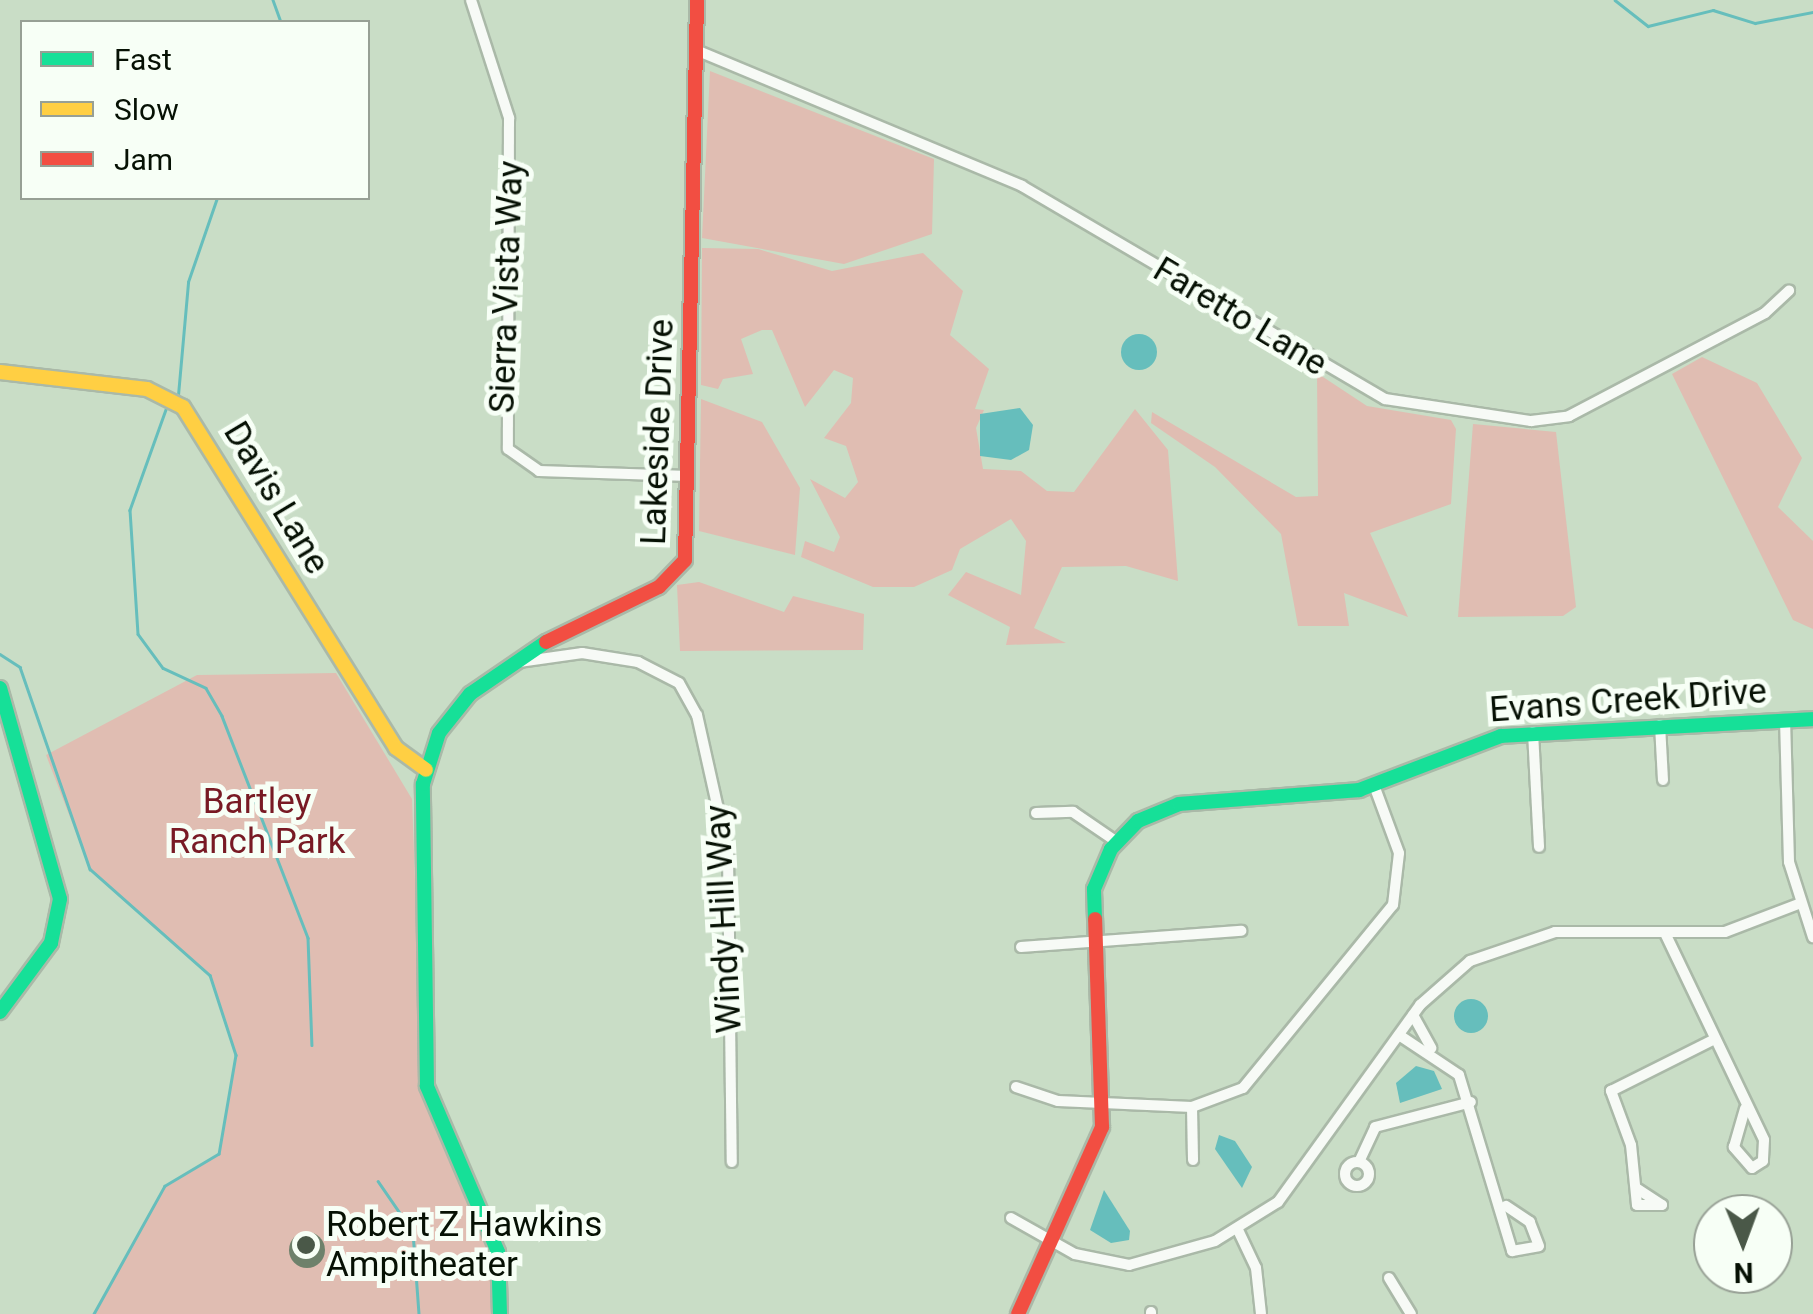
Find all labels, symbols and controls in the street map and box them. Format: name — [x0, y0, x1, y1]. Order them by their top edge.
legend — [20, 20, 370, 200]
text: Fast — [114, 42, 172, 77]
text: Slow — [114, 92, 179, 127]
text: Jam — [114, 142, 173, 177]
street label: Sierra Vista Way — [482, 160, 532, 414]
street label: Faretto Lane — [1146, 249, 1334, 385]
street label: Lakeside Drive — [633, 318, 683, 546]
street label: Davis Lane — [214, 414, 338, 582]
street label: Evans Creek Drive — [1488, 670, 1768, 732]
park label: Bartley Ranch Park — [169, 781, 345, 863]
street label: Windy Hill Way — [697, 804, 751, 1034]
north arrow — [1693, 1194, 1793, 1294]
place label: Robert Z Hawkins Ampitheater — [326, 1204, 602, 1286]
marker: Robert Z Hawkins Ampitheater — [295, 1234, 317, 1256]
text: N — [1733, 1256, 1754, 1289]

